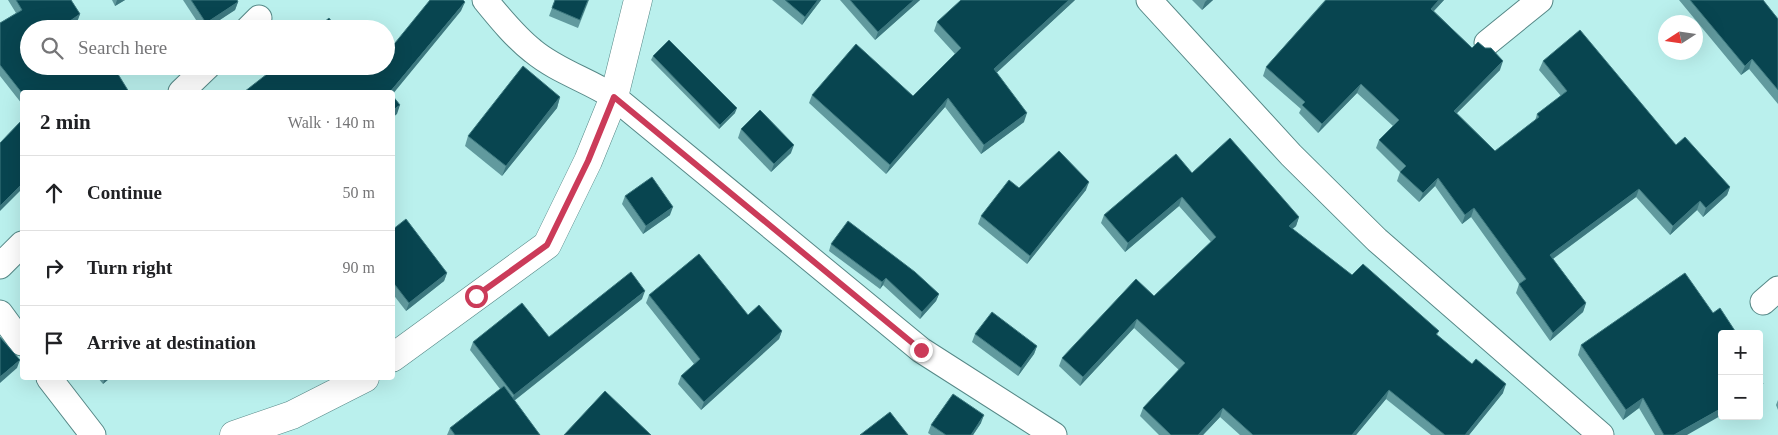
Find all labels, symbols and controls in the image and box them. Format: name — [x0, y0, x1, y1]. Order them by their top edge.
north arrow — [1658, 15, 1703, 60]
search box — [20, 20, 395, 75]
icon: search — [38, 34, 66, 62]
text: Search here — [78, 37, 167, 58]
text: 2 min — [40, 110, 91, 134]
text: Walk · 140 m — [288, 114, 375, 131]
icon: ahead — [40, 179, 68, 207]
text: Continue — [87, 182, 162, 203]
text: 50 m — [343, 184, 375, 201]
icon: right — [40, 254, 68, 282]
text: Turn right — [87, 257, 172, 278]
text: 90 m — [343, 259, 375, 276]
route start — [465, 285, 488, 308]
icon: arrive — [40, 329, 68, 357]
map controls — [1718, 330, 1763, 420]
button: + — [1718, 330, 1763, 375]
text: Arrive at destination — [87, 332, 256, 353]
route end — [910, 339, 933, 362]
button: − — [1718, 375, 1763, 420]

